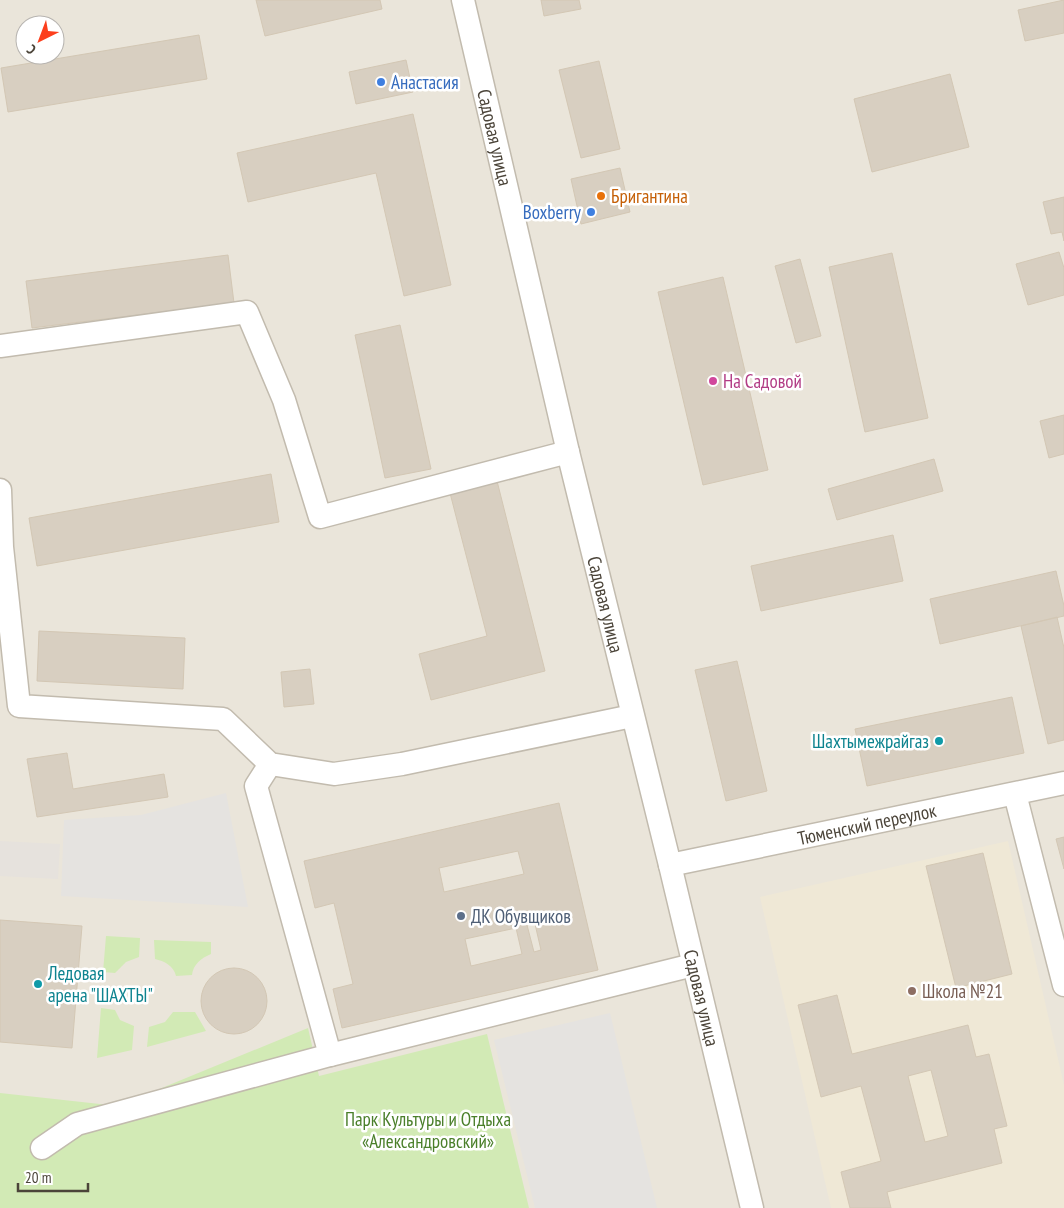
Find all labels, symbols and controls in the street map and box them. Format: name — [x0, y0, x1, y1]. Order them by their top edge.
north arrow — [15, 15, 65, 65]
text: С — [22, 40, 40, 58]
place label: Анастасия — [391, 70, 459, 94]
marker: Анастасия — [375, 76, 387, 88]
street label: Садовая улица — [472, 87, 518, 188]
place label: Бригантина — [611, 184, 688, 208]
marker: Бригантина — [595, 190, 607, 202]
place label: Boxberry — [523, 200, 582, 224]
marker: Boxberry — [585, 206, 597, 218]
place label: На Садовой — [723, 369, 802, 393]
marker: На Садовой — [707, 375, 719, 387]
street label: Садовая улица — [582, 554, 629, 655]
place label: Шахтымежрайгаз — [812, 729, 929, 753]
marker: Шахтымежрайгаз — [933, 735, 945, 747]
street label: Тюменский переулок — [795, 798, 939, 850]
place label: ДК Обувщиков — [471, 904, 571, 928]
marker: ДК Обувщиков — [455, 910, 467, 922]
street label: Садовая улица — [679, 947, 725, 1048]
place label: Ледовая арена "ШАХТЫ" — [47, 961, 153, 1007]
marker: Ледовая арена "ШАХТЫ" — [32, 978, 44, 990]
place label: Школа №21 — [922, 979, 1003, 1003]
marker: Школа №21 — [906, 985, 918, 997]
park label: Парк Культуры и Отдыха «Александровский» — [345, 1107, 511, 1153]
scale bar — [18, 1160, 88, 1192]
text: 20 m — [25, 1168, 51, 1187]

